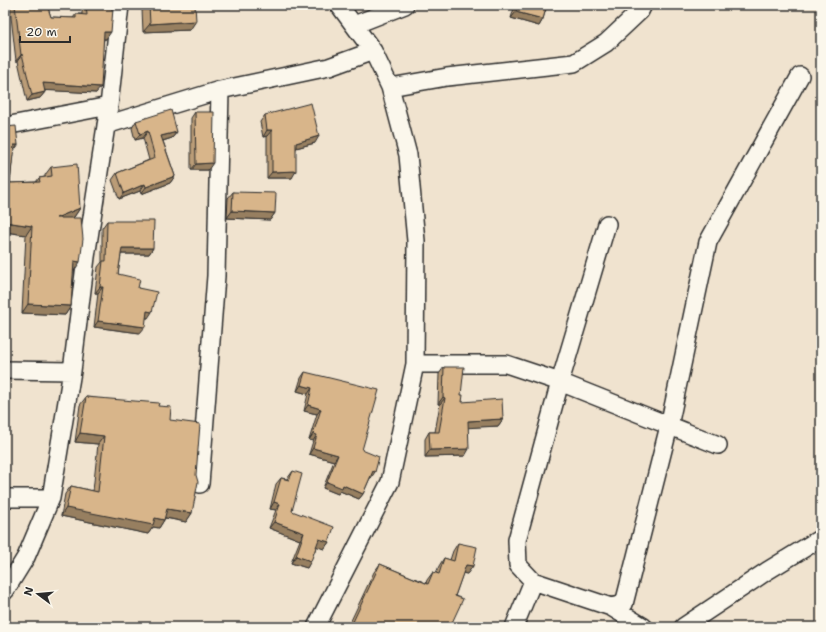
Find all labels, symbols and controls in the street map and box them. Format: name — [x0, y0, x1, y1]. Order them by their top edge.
scale bar — [20, 18, 70, 44]
text: 20 m — [26, 24, 57, 40]
north arrow — [18, 574, 58, 614]
text: N — [20, 585, 37, 598]

